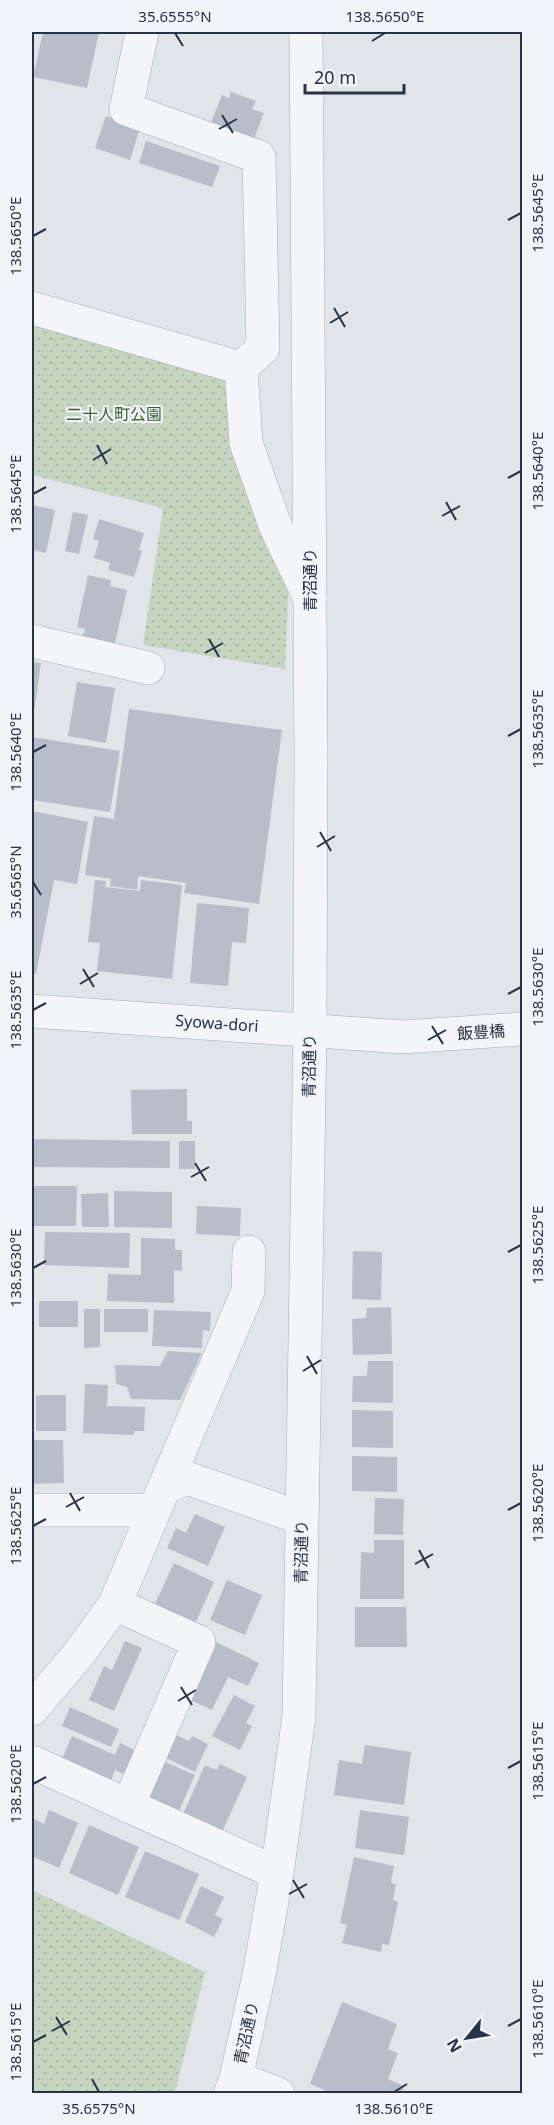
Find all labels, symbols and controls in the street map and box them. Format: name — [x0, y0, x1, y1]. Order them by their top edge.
text: 35.6555°N — [138, 6, 212, 26]
text: 138.5650°E — [346, 6, 424, 26]
scale bar — [305, 57, 404, 95]
text: 20 m — [314, 65, 356, 89]
text: 138.5645°E — [527, 174, 547, 252]
text: 138.5650°E — [5, 197, 25, 275]
park label: 二十人町公園 — [66, 403, 162, 425]
text: 138.5640°E — [527, 432, 547, 510]
text: 138.5645°E — [5, 455, 25, 533]
street label: 青沼通り — [299, 548, 321, 612]
text: 138.5635°E — [527, 690, 547, 768]
text: 138.5640°E — [5, 713, 25, 791]
text: 35.6565°N — [5, 845, 25, 919]
text: 138.5630°E — [527, 948, 547, 1026]
text: 138.5635°E — [5, 971, 25, 1049]
street label: Syowa-dori — [175, 1009, 259, 1037]
street label: 飯豊橋 — [456, 1019, 506, 1045]
street label: 青沼通り — [297, 1034, 321, 1098]
text: 138.5625°E — [527, 1206, 547, 1284]
text: 138.5630°E — [5, 1229, 25, 1307]
text: 138.5620°E — [527, 1464, 547, 1542]
text: 138.5625°E — [5, 1487, 25, 1565]
street label: 青沼通り — [289, 1520, 313, 1584]
text: 138.5615°E — [527, 1722, 547, 1800]
text: 138.5620°E — [5, 1745, 25, 1823]
text: 138.5610°E — [527, 1980, 547, 2058]
street label: 青沼通り — [229, 1999, 263, 2067]
text: 138.5615°E — [5, 2003, 25, 2081]
north arrow — [437, 2008, 497, 2068]
text: N — [441, 2034, 467, 2057]
text: 35.6575°N — [62, 2098, 136, 2118]
text: 138.5610°E — [355, 2098, 433, 2118]

